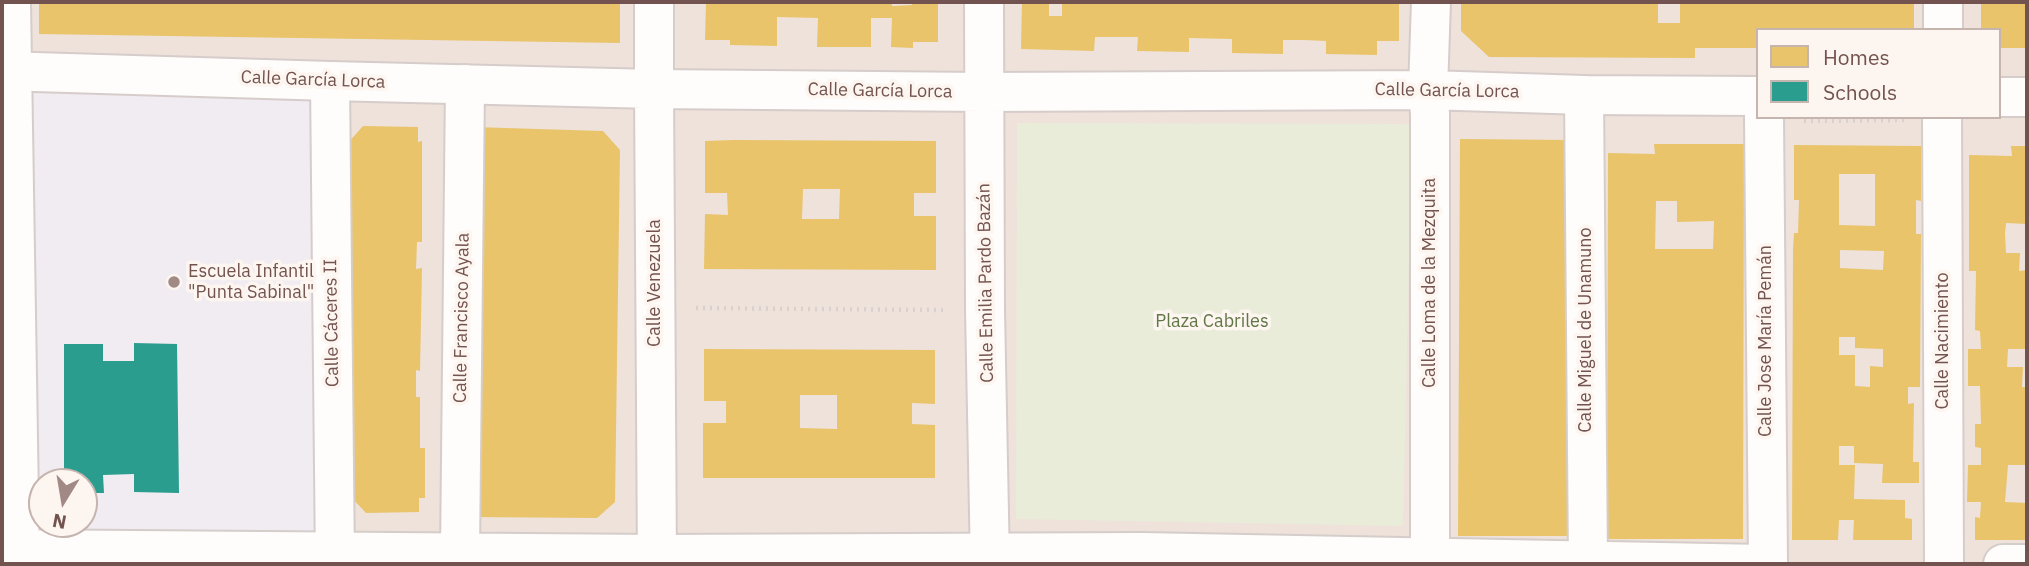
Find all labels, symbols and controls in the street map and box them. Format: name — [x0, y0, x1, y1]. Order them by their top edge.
legend — [1756, 28, 2001, 119]
text: Homes — [1823, 43, 1890, 71]
street label: Calle García Lorca — [240, 67, 386, 93]
text: Schools — [1823, 78, 1897, 106]
street label: Calle García Lorca — [807, 79, 953, 103]
street label: Calle García Lorca — [1374, 79, 1520, 103]
street label: Calle Loma de la Mezquita — [1419, 178, 1441, 388]
street label: Calle Emilia Pardo Bazán — [973, 183, 999, 383]
street label: Calle Venezuela — [644, 219, 666, 347]
street label: Calle Miguel de Unamuno — [1575, 227, 1597, 433]
street label: Calle Francisco Ayala — [450, 233, 474, 403]
street label: Calle Jose María Pemán — [1755, 245, 1777, 437]
street label: Calle Cáceres II — [320, 259, 344, 387]
place label: Escuela Infantil "Punta Sabinal" — [188, 261, 314, 304]
street label: Calle Nacimiento — [1932, 272, 1954, 410]
marker: Escuela Infantil "Punta Sabinal" — [166, 274, 182, 290]
park label: Plaza Cabriles — [1155, 311, 1269, 333]
north arrow — [28, 468, 98, 538]
text: N — [50, 509, 68, 535]

